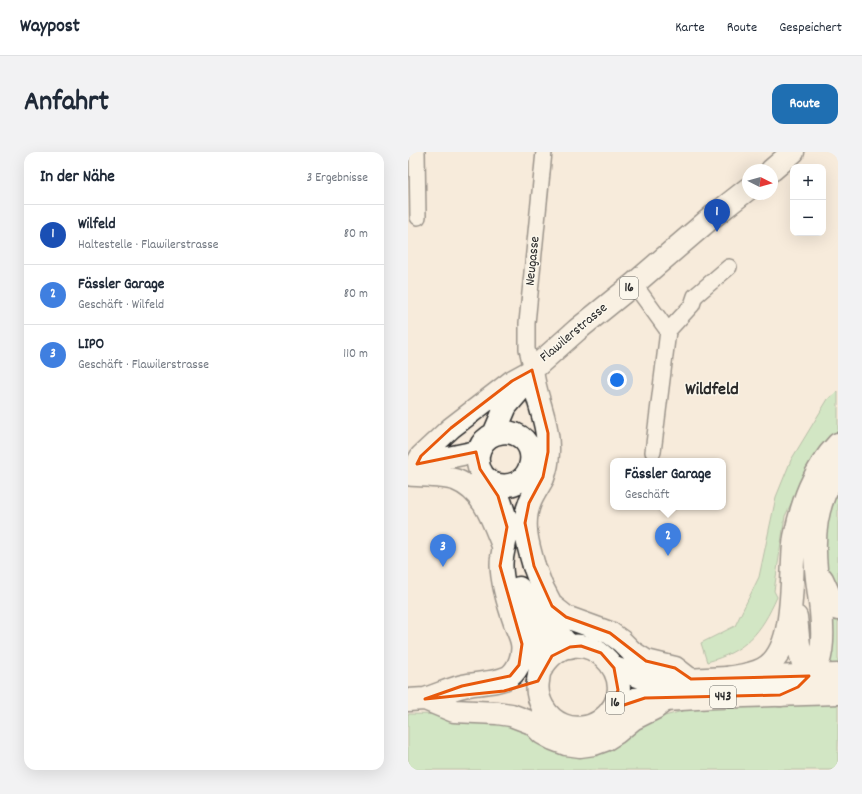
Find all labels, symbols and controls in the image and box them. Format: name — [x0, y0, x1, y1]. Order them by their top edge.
text: Waypost — [20, 14, 80, 41]
text: Karte — [675, 18, 705, 38]
text: Route — [727, 18, 757, 38]
text: Gespeichert — [779, 18, 842, 38]
text: Anfahrt — [24, 84, 109, 124]
button: Route — [772, 84, 838, 124]
north arrow — [742, 164, 778, 200]
map controls — [790, 164, 826, 236]
button: + — [790, 164, 826, 200]
text: In der Nähe — [40, 166, 115, 190]
text: 3 Ergebnisse — [306, 169, 368, 188]
pin: 1 — [704, 199, 730, 232]
button: − — [790, 200, 826, 236]
text: Wilfeld — [78, 214, 115, 236]
text: 1 — [52, 225, 54, 244]
text: 80 m — [344, 225, 368, 244]
street label: Neugasse — [520, 235, 546, 287]
text: Haltestelle · Flawilerstrasse — [78, 236, 218, 255]
text: Fässler Garage — [78, 274, 164, 296]
road number: 16 — [620, 277, 638, 299]
text: 2 — [50, 285, 56, 304]
text: 80 m — [344, 285, 368, 304]
text: Geschäft · Wilfeld — [78, 296, 164, 315]
street label: Flawilerstrasse — [536, 299, 612, 367]
text: LIPO — [78, 334, 104, 356]
text: 3 — [50, 345, 56, 364]
text: 110 m — [343, 345, 368, 364]
text: Geschäft · Flawilerstrasse — [78, 356, 209, 375]
your location — [607, 370, 627, 390]
district label: Wildfeld — [685, 378, 739, 403]
popup — [610, 458, 726, 510]
text: Fässler Garage — [625, 464, 711, 486]
text: Geschäft — [625, 486, 670, 505]
pin: 2 — [655, 523, 681, 556]
pin: 3 — [430, 534, 456, 567]
road number: 443 — [710, 686, 736, 708]
road number: 16 — [606, 692, 624, 714]

